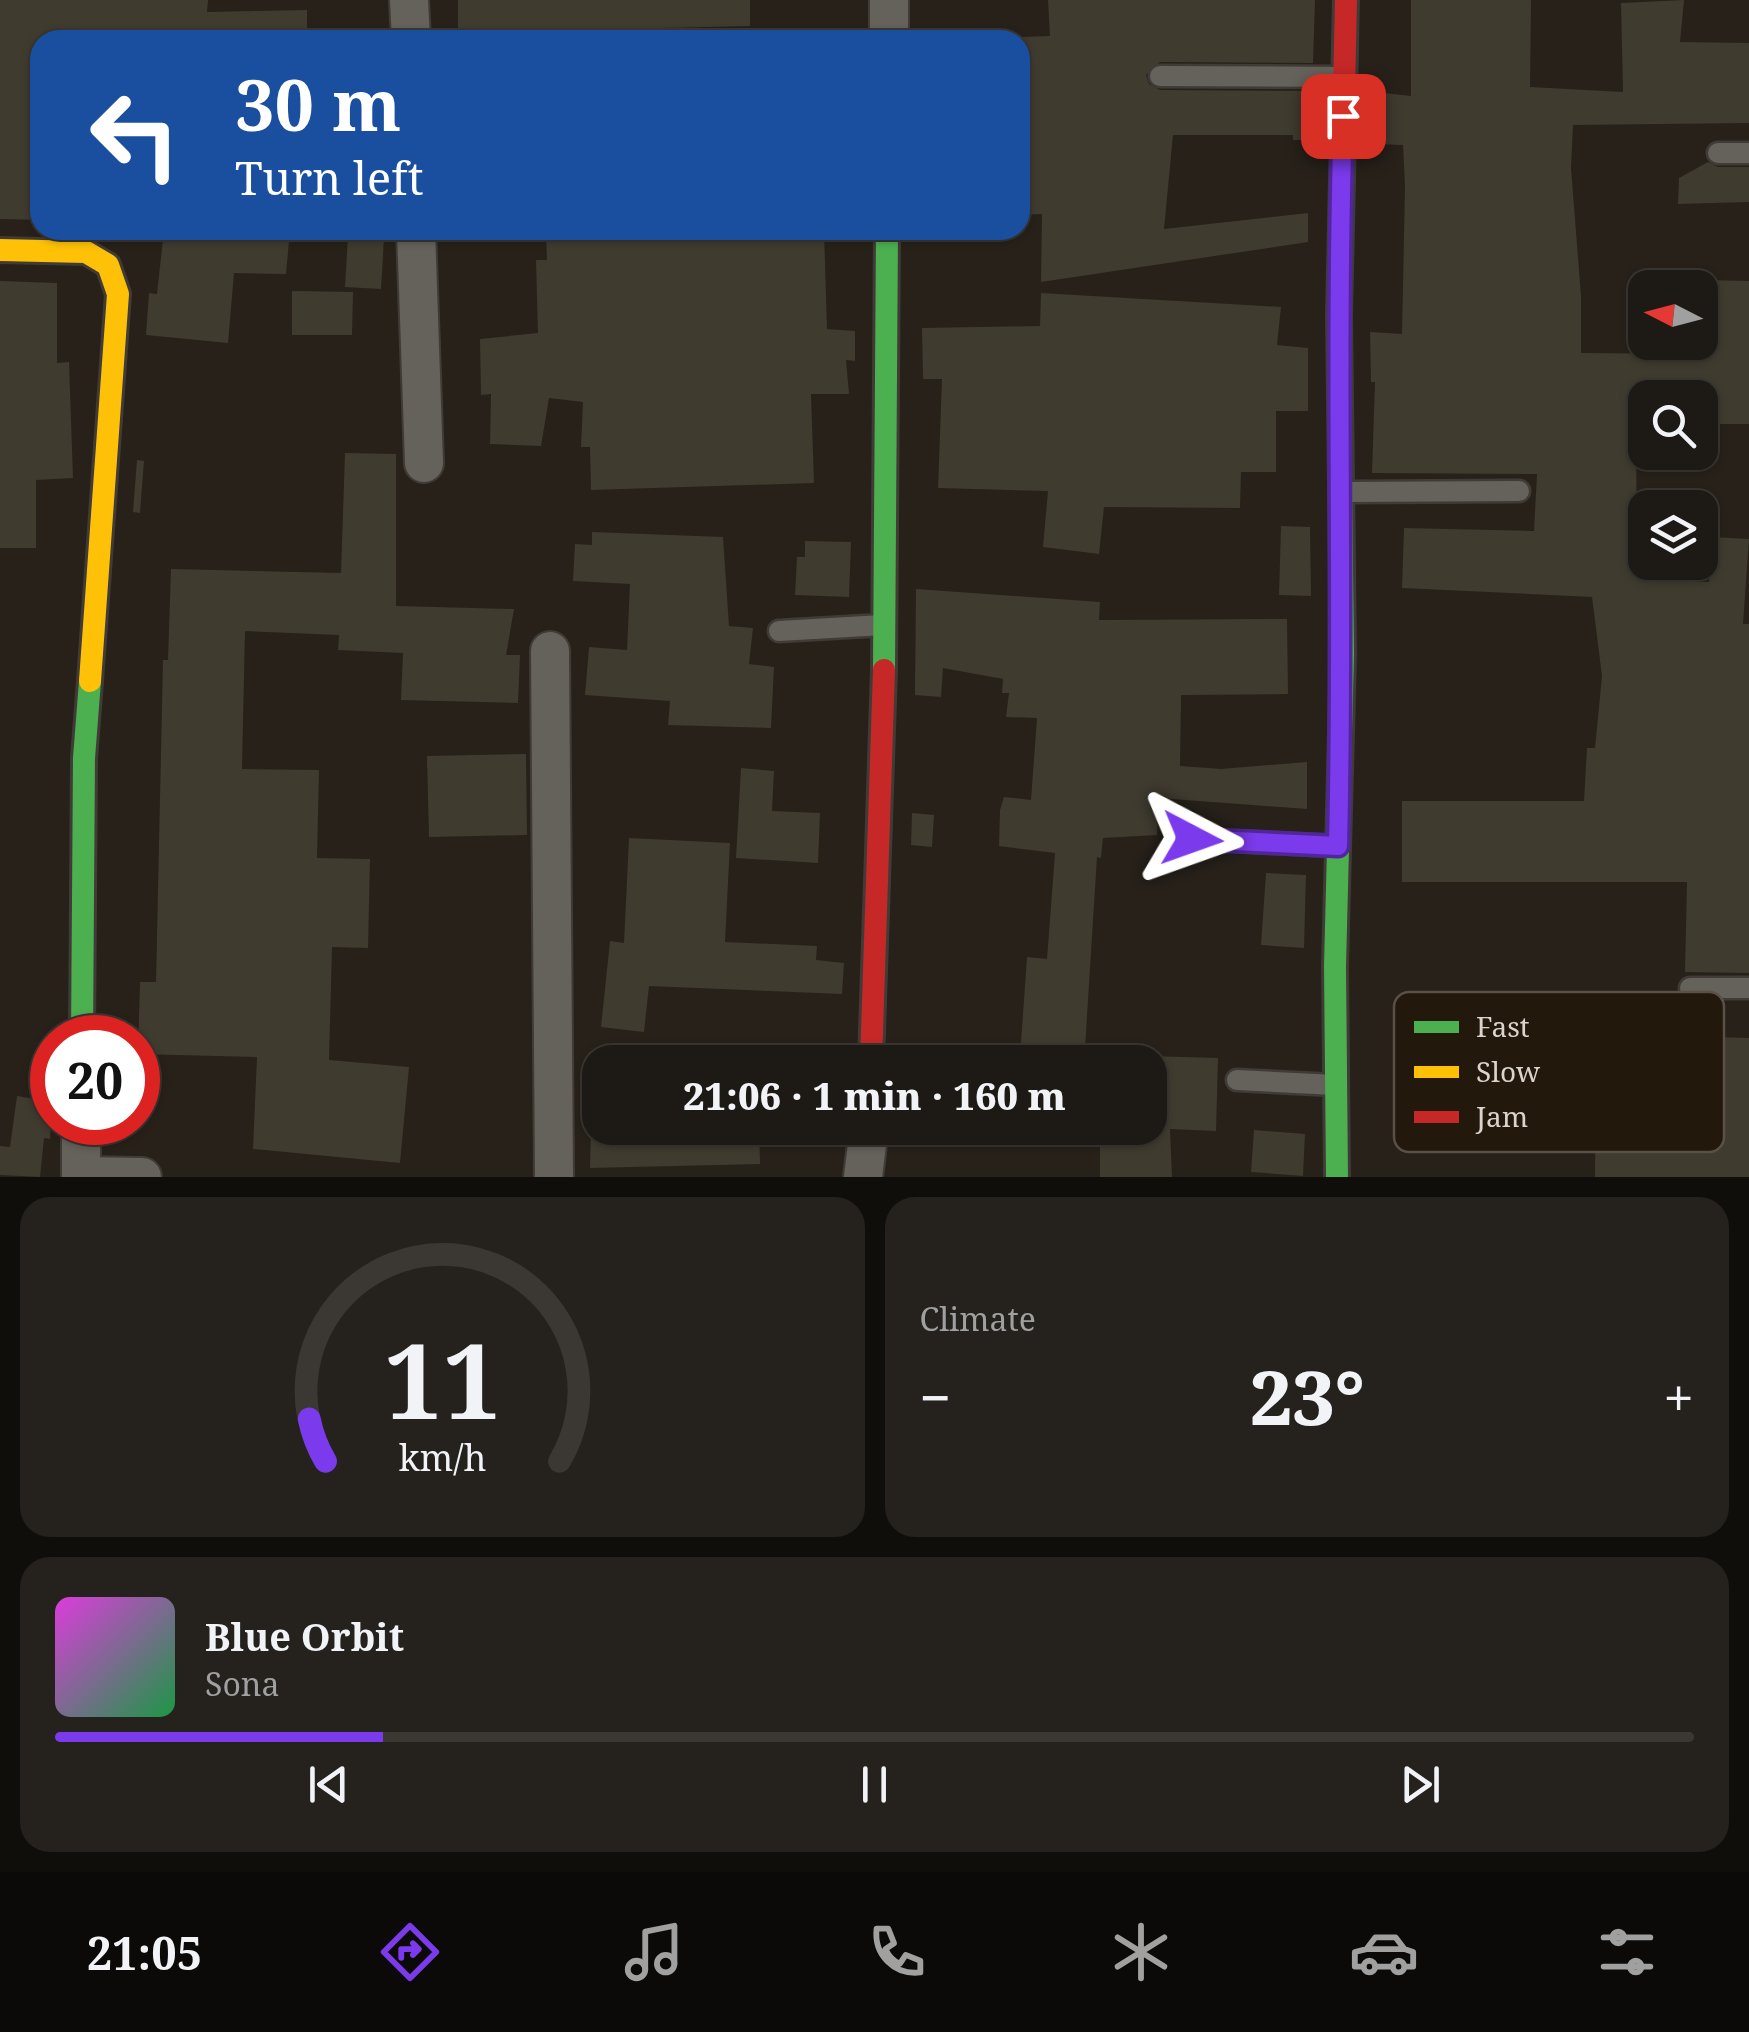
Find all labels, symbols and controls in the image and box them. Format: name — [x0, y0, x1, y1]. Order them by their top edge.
text: 30 m — [235, 56, 401, 152]
icon: left — [70, 70, 200, 200]
pin — [1301, 74, 1386, 159]
icon: arrive — [1316, 89, 1371, 144]
text: Turn left — [235, 147, 424, 208]
north arrow — [1628, 270, 1718, 360]
map controls — [1628, 270, 1718, 580]
button: search — [1628, 380, 1718, 470]
button: layers — [1628, 490, 1718, 580]
position arrow — [1140, 787, 1244, 891]
legend — [1394, 992, 1724, 1152]
text: Fast — [1476, 1007, 1530, 1045]
speed limit sign: 20 — [30, 1015, 160, 1145]
text: Slow — [1476, 1052, 1541, 1090]
text: 21:06 · 1 min · 160 m — [683, 1069, 1066, 1121]
text: Jam — [1475, 1097, 1528, 1135]
text: Climate — [920, 1297, 1036, 1340]
text: 11 — [383, 1308, 501, 1449]
text: 23° — [1250, 1345, 1365, 1447]
text: − — [920, 1359, 951, 1434]
text: + — [1663, 1359, 1694, 1434]
text: km/h — [398, 1433, 486, 1481]
text: Blue Orbit — [205, 1610, 404, 1662]
text: Sona — [205, 1662, 280, 1705]
icon: previous — [301, 1757, 356, 1812]
icon: pause — [847, 1757, 902, 1812]
icon: next — [1393, 1757, 1448, 1812]
icon: directions — [375, 1917, 445, 1987]
icon: music — [619, 1917, 689, 1987]
icon: phone — [862, 1917, 932, 1987]
icon: climate — [1106, 1917, 1176, 1987]
icon: car — [1349, 1917, 1419, 1987]
icon: filters — [1592, 1917, 1662, 1987]
text: 21:05 — [87, 1922, 202, 1983]

